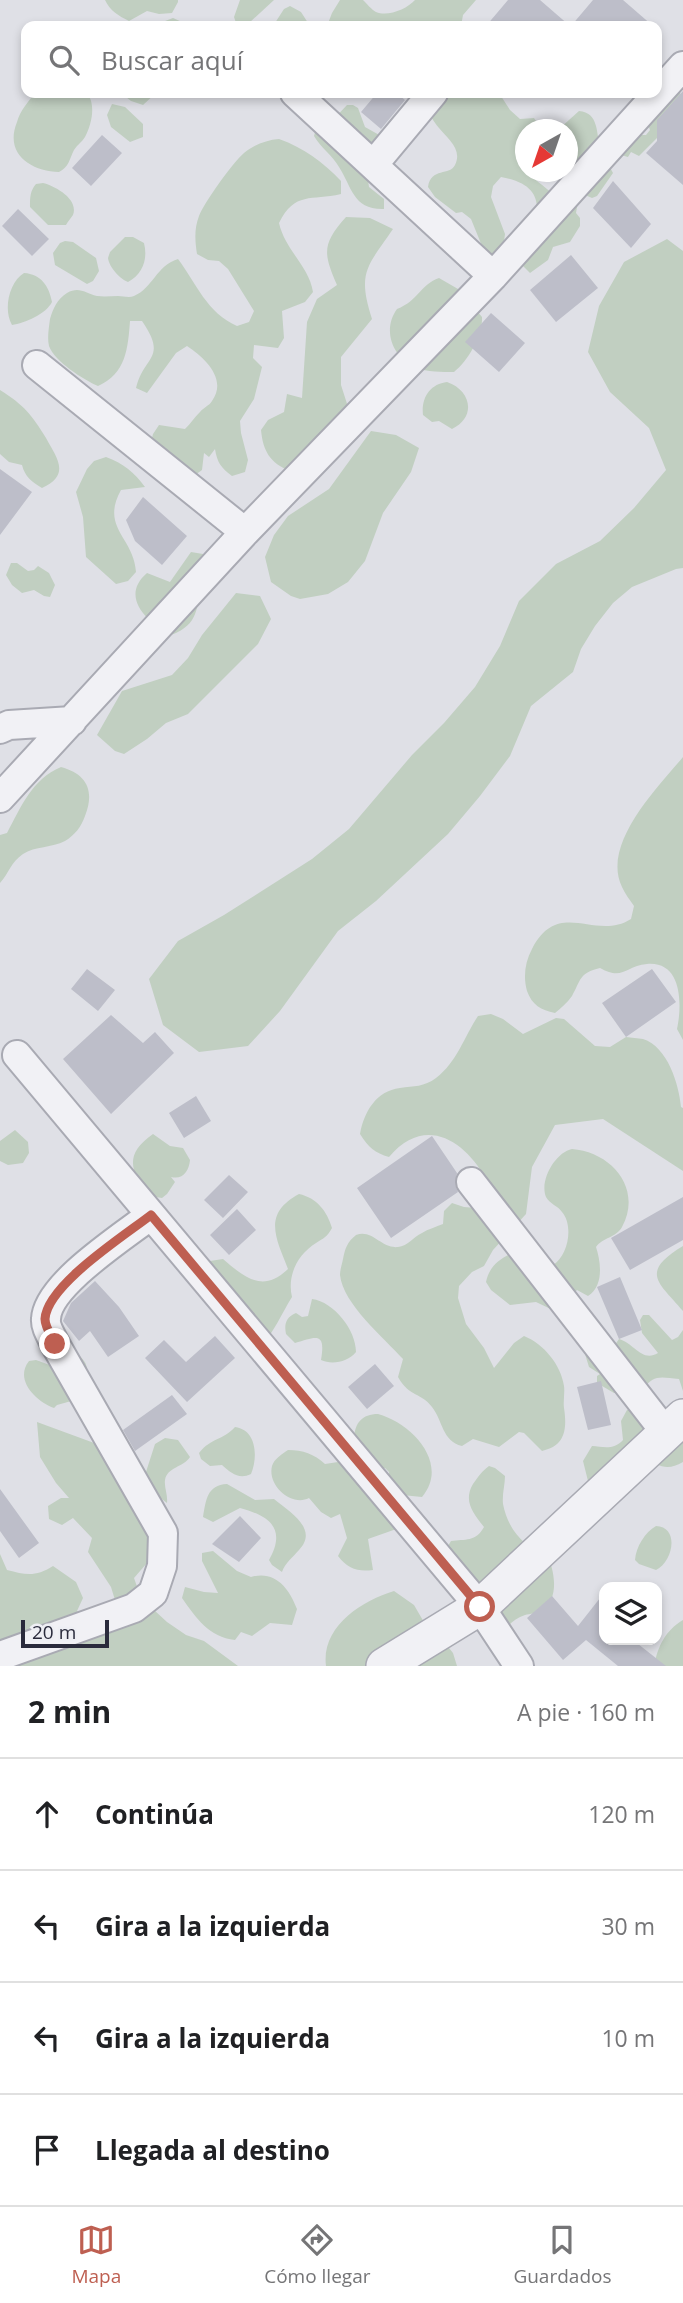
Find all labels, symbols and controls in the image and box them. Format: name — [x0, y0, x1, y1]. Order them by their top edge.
search box — [21, 21, 662, 98]
icon: search — [45, 41, 83, 79]
text: Buscar aquí — [101, 42, 243, 78]
north arrow — [515, 119, 578, 182]
route end — [39, 1328, 70, 1359]
map controls — [599, 1582, 662, 1645]
button: layers — [599, 1582, 662, 1645]
route start — [464, 1591, 495, 1622]
scale bar — [21, 1617, 108, 1649]
text: 20 m — [32, 1619, 76, 1645]
text: 2 min — [28, 1691, 111, 1732]
text: A pie · 160 m — [517, 1696, 655, 1728]
icon: ahead — [28, 1795, 66, 1833]
text: Continúa — [95, 1796, 214, 1832]
text: 120 m — [588, 1798, 655, 1830]
icon: left — [28, 1907, 66, 1945]
text: Gira a la izquierda — [95, 1908, 330, 1944]
text: 30 m — [601, 1910, 655, 1942]
icon: left — [28, 2019, 66, 2057]
text: Gira a la izquierda — [95, 2020, 330, 2056]
text: 10 m — [601, 2022, 655, 2054]
icon: arrive — [28, 2131, 66, 2169]
text: Llegada al destino — [95, 2132, 330, 2168]
tab: Mapa — [71, 2221, 121, 2289]
tab: Cómo llegar — [264, 2221, 370, 2289]
tab: Guardados — [513, 2221, 612, 2289]

